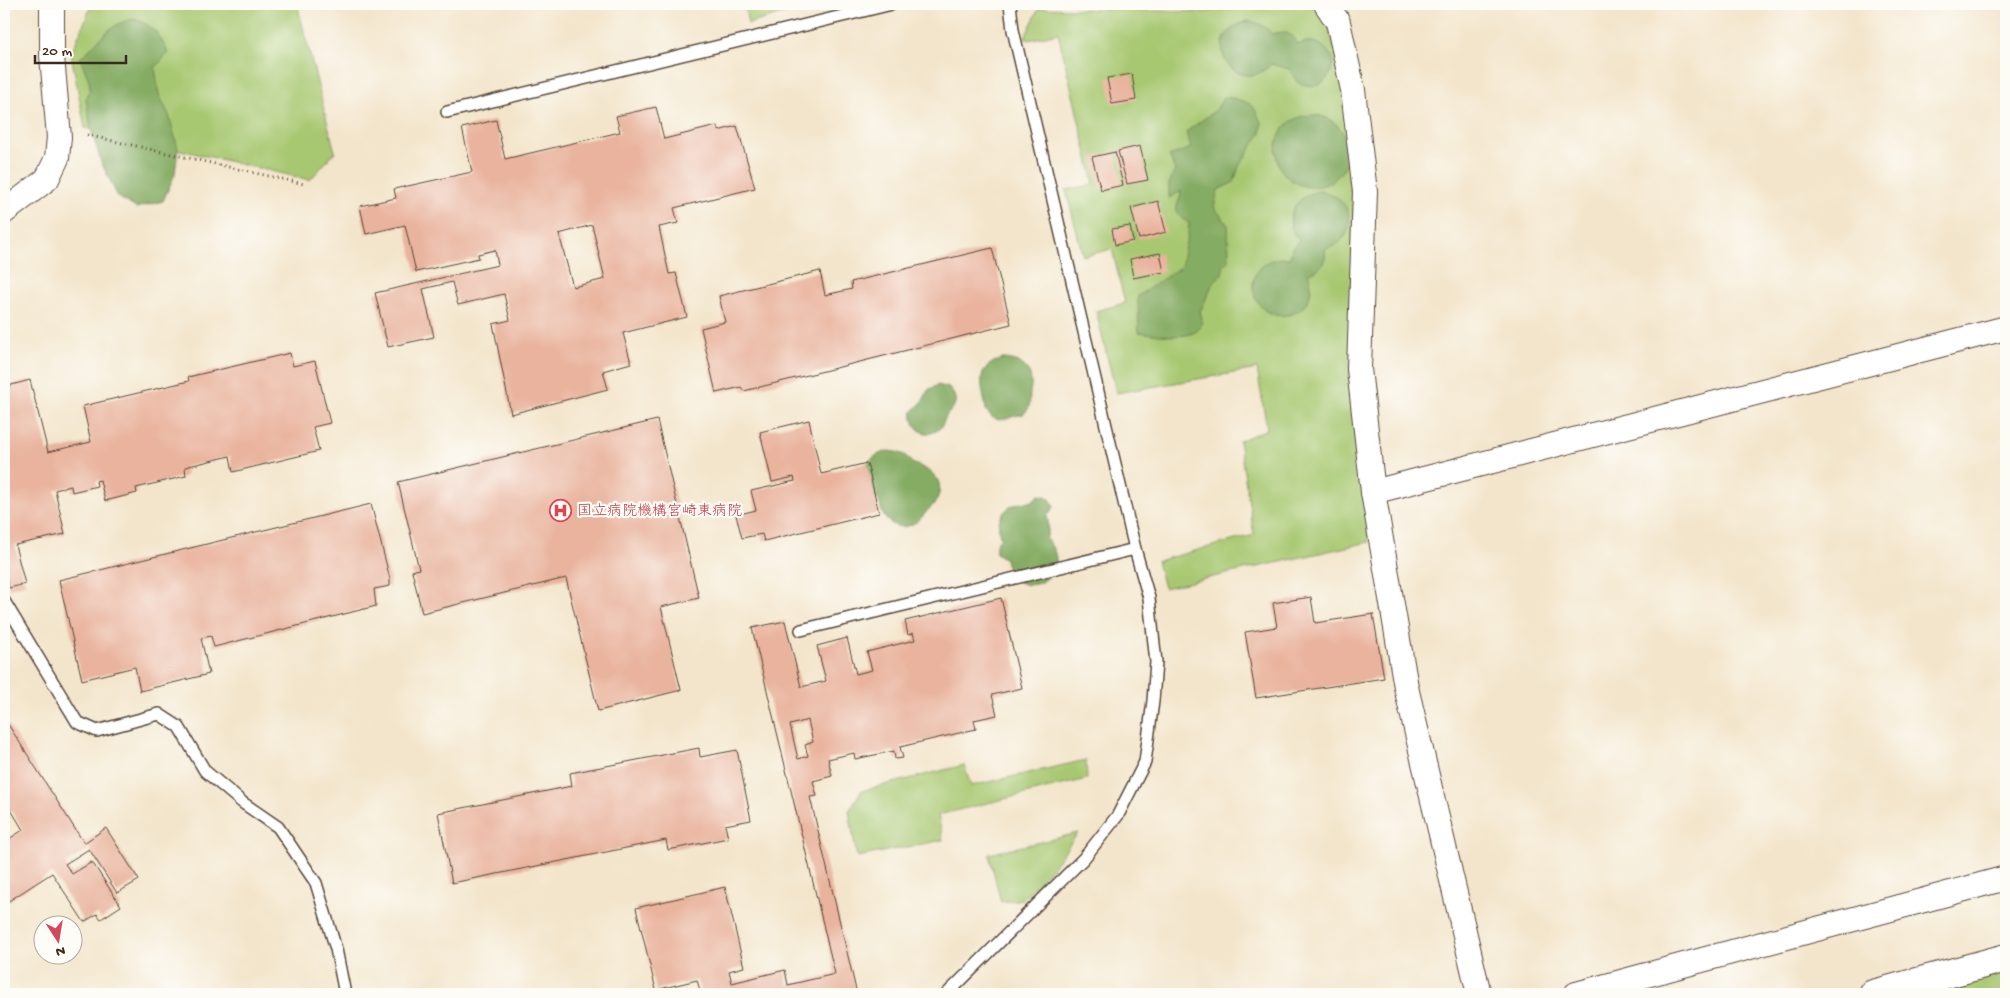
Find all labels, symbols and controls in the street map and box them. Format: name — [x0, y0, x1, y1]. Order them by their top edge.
scale bar — [35, 32, 126, 64]
text: 20 m — [42, 43, 72, 61]
hospital icon: 国立病院機構宮崎東病院 — [549, 498, 573, 522]
place label: 国立病院機構宮崎東病院 — [577, 502, 742, 521]
north arrow — [32, 916, 82, 966]
text: N — [54, 941, 66, 960]

